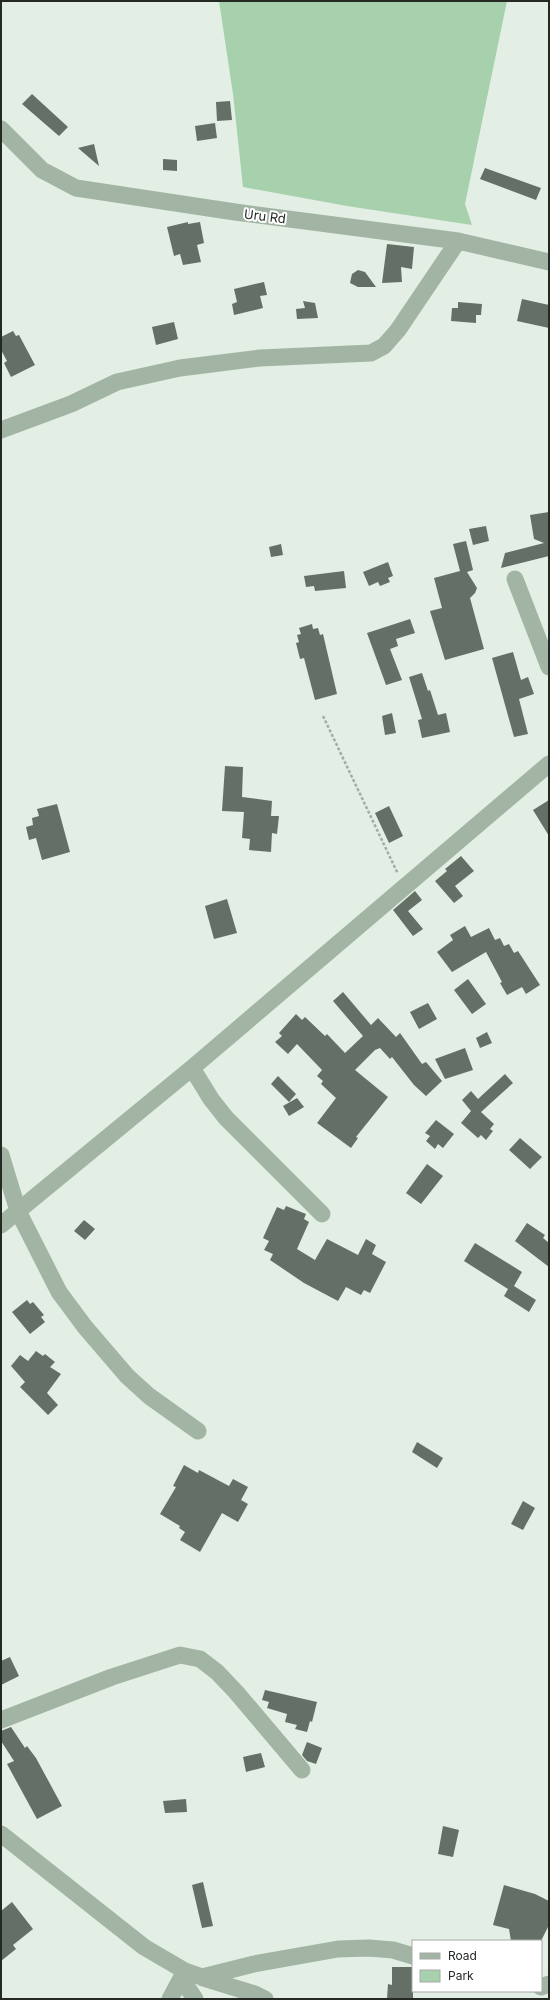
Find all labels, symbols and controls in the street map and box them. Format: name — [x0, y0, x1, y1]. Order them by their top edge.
street label: Uru Rd — [243, 205, 287, 227]
legend — [412, 1940, 542, 1992]
text: Road — [448, 1948, 477, 1963]
text: Park — [448, 1968, 474, 1983]

